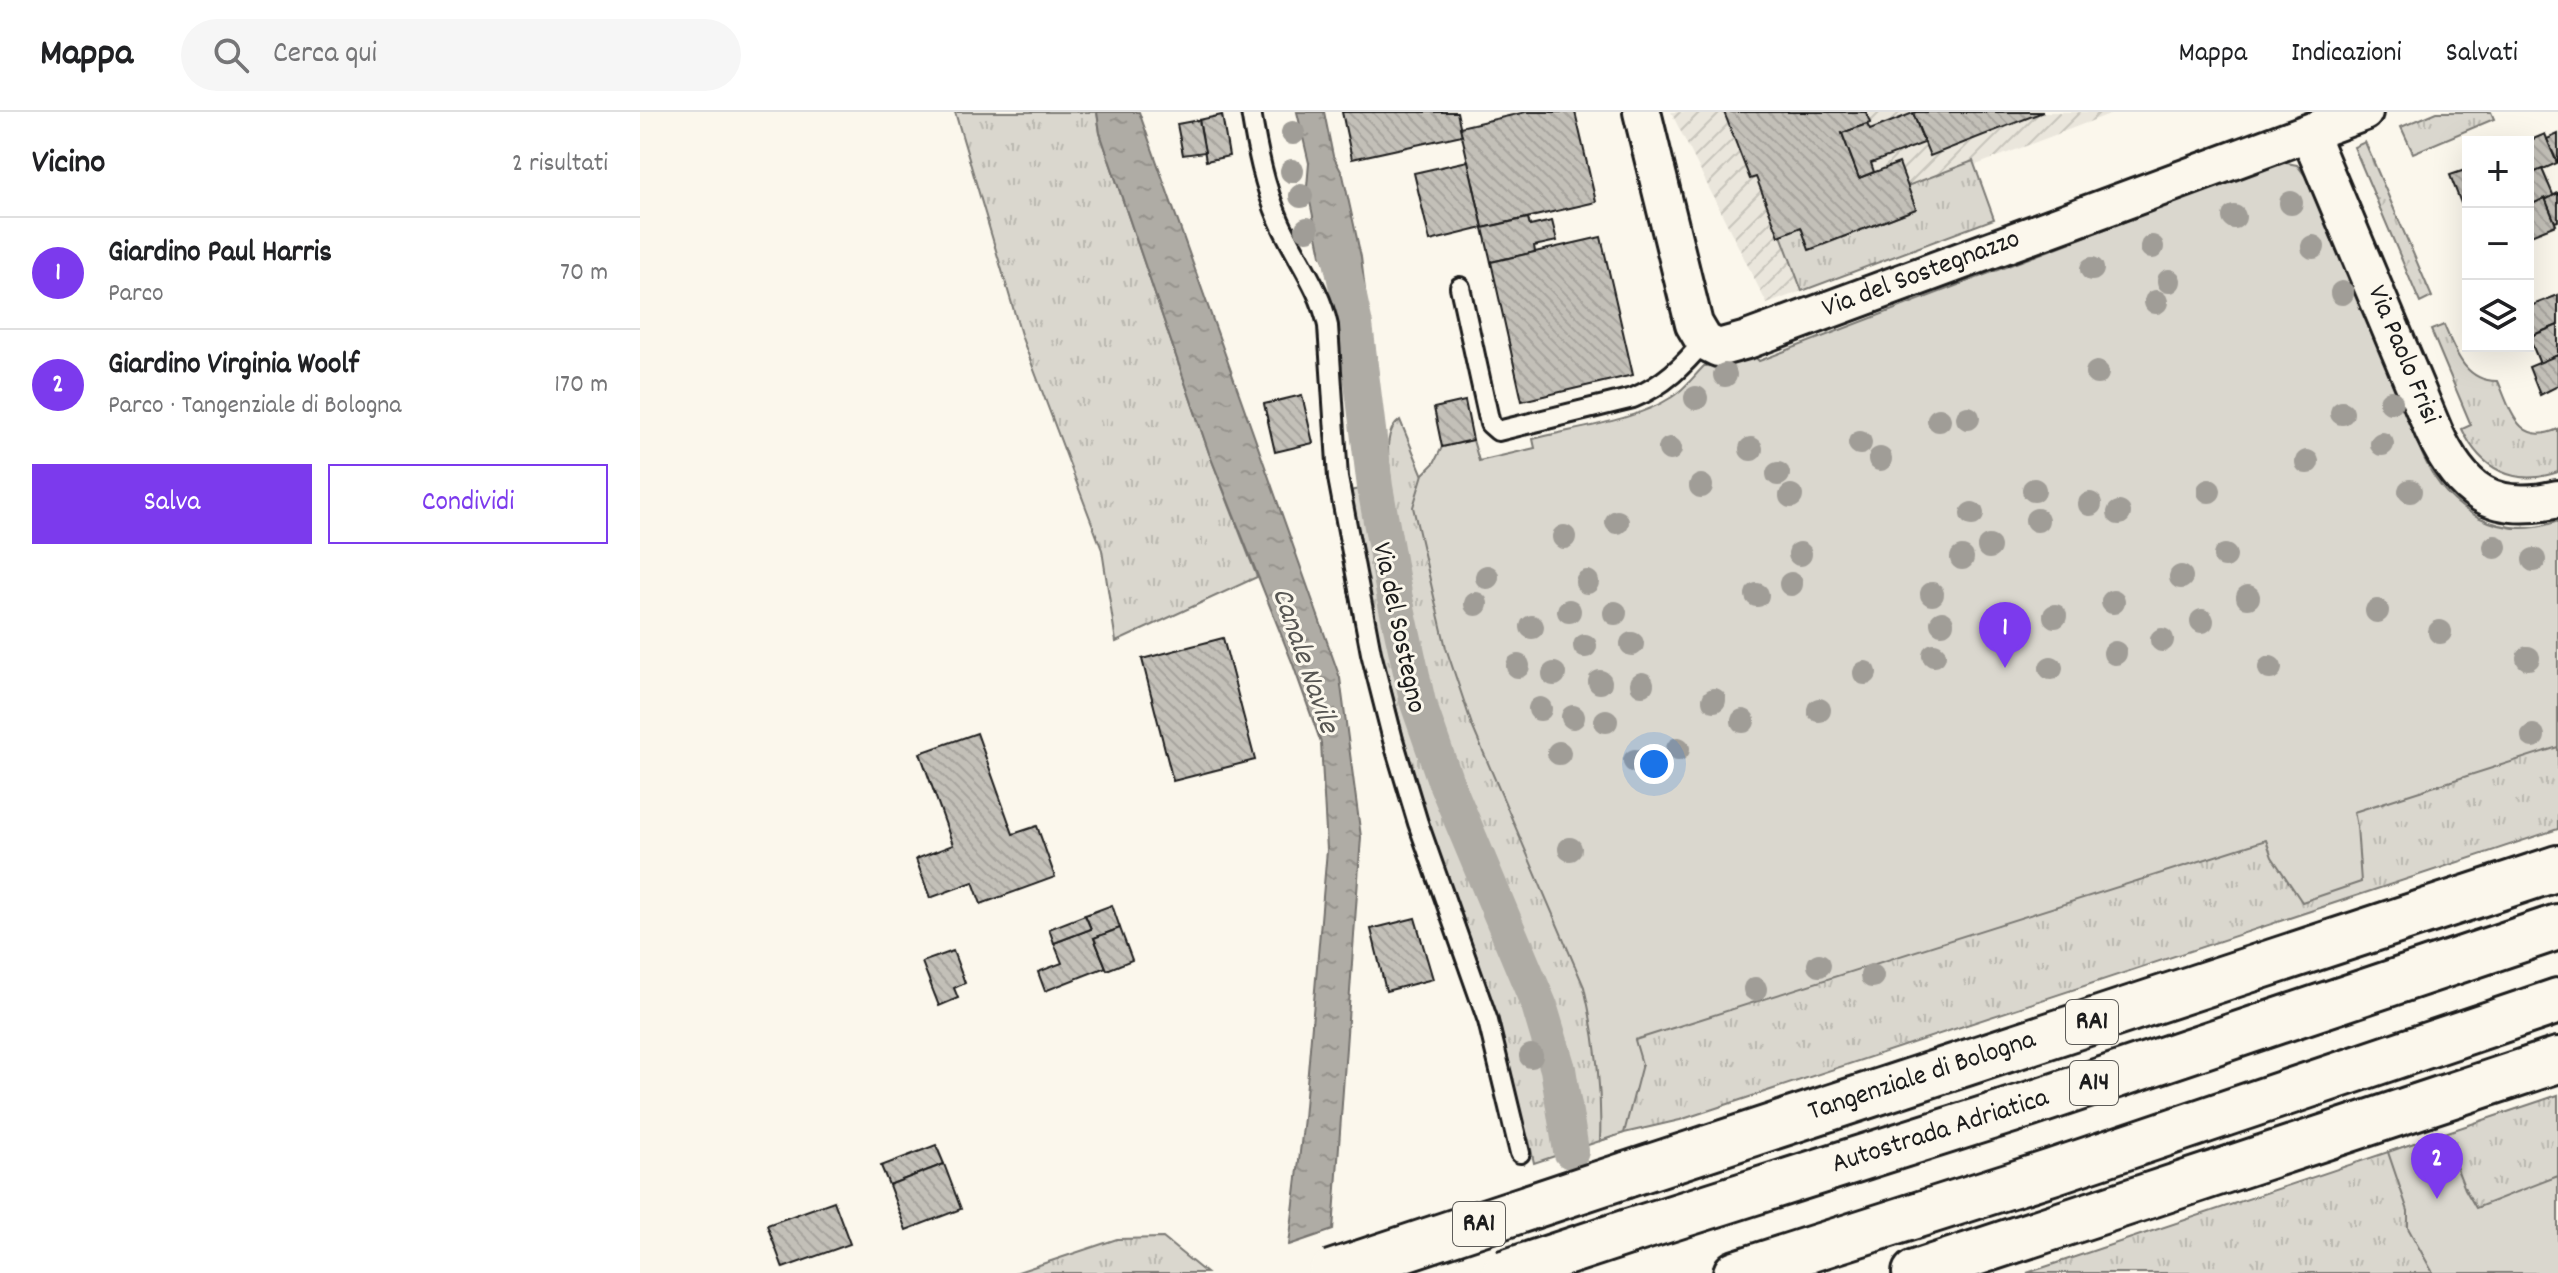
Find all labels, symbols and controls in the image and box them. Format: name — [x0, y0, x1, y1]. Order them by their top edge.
search box — [181, 19, 741, 91]
text: Mappa — [40, 28, 133, 83]
icon: search — [209, 33, 253, 77]
text: Cerca qui — [273, 34, 377, 77]
text: Mappa — [2179, 35, 2247, 75]
text: Indicazioni — [2291, 35, 2402, 75]
text: Salvati — [2446, 35, 2518, 75]
map controls — [2462, 136, 2534, 352]
button: + — [2462, 136, 2534, 208]
text: Vicino — [32, 140, 105, 189]
text: 2 risultati — [512, 146, 608, 183]
button: − — [2462, 208, 2534, 280]
street label: Via del Sostegnazzo — [1817, 221, 2026, 330]
text: Giardino Paul Harris — [108, 233, 332, 276]
text: 1 — [55, 255, 61, 292]
text: 70 m — [560, 255, 608, 292]
text: Parco — [108, 276, 164, 313]
street label: Via Paolo Frisi — [2355, 280, 2449, 431]
button: layers — [2462, 280, 2534, 352]
text: Giardino Virginia Woolf — [108, 345, 359, 388]
text: 2 — [52, 367, 64, 404]
text: 170 m — [554, 367, 608, 404]
text: Parco · Tangenziale di Bologna — [108, 388, 402, 425]
button: Salva — [32, 464, 312, 544]
button: Condividi — [328, 464, 608, 544]
street label: Via del Sostegno — [1359, 539, 1435, 717]
water label: Canale Navile — [1258, 582, 1349, 741]
pin: 1 — [1979, 602, 2031, 668]
your location — [1634, 744, 1674, 784]
road number: RA1 — [2066, 1000, 2118, 1044]
street label: Tangenziale di Bologna — [1803, 1021, 2042, 1133]
road number: A14 — [2070, 1061, 2118, 1105]
street label: Autostrada Adriatica — [1827, 1079, 2055, 1186]
pin: 2 — [2411, 1133, 2463, 1199]
road number: RA1 — [1453, 1202, 1505, 1246]

